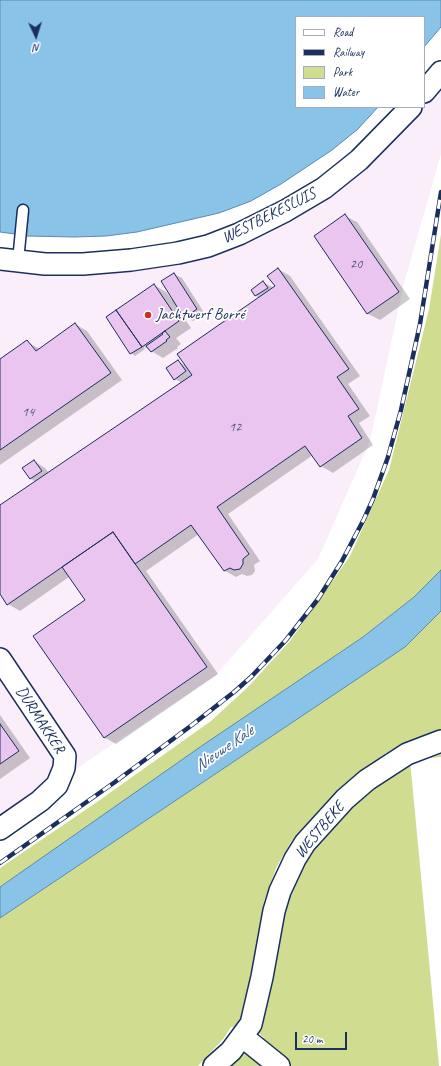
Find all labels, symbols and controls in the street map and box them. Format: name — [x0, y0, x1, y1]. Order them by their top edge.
north arrow — [16, 16, 56, 56]
legend — [295, 16, 425, 108]
text: Road — [333, 24, 353, 40]
text: N — [33, 41, 41, 55]
text: Railway — [333, 44, 364, 60]
text: Park — [333, 64, 352, 80]
text: Water — [333, 84, 359, 100]
street label: WESTBEKESLUIS — [219, 184, 319, 248]
house number: 20 — [350, 256, 362, 272]
place label: Jachtwerf Borré — [156, 305, 244, 325]
marker: Jachtwerf Borré — [143, 310, 153, 320]
house number: 14 — [22, 404, 34, 420]
house number: 12 — [229, 419, 241, 435]
street label: DURMAKKER — [11, 683, 69, 757]
water label: Nieuwe Kale — [190, 721, 258, 777]
street label: WESTBEKE — [291, 798, 349, 862]
scale bar — [297, 1024, 349, 1050]
text: 20 m — [302, 1031, 322, 1047]

